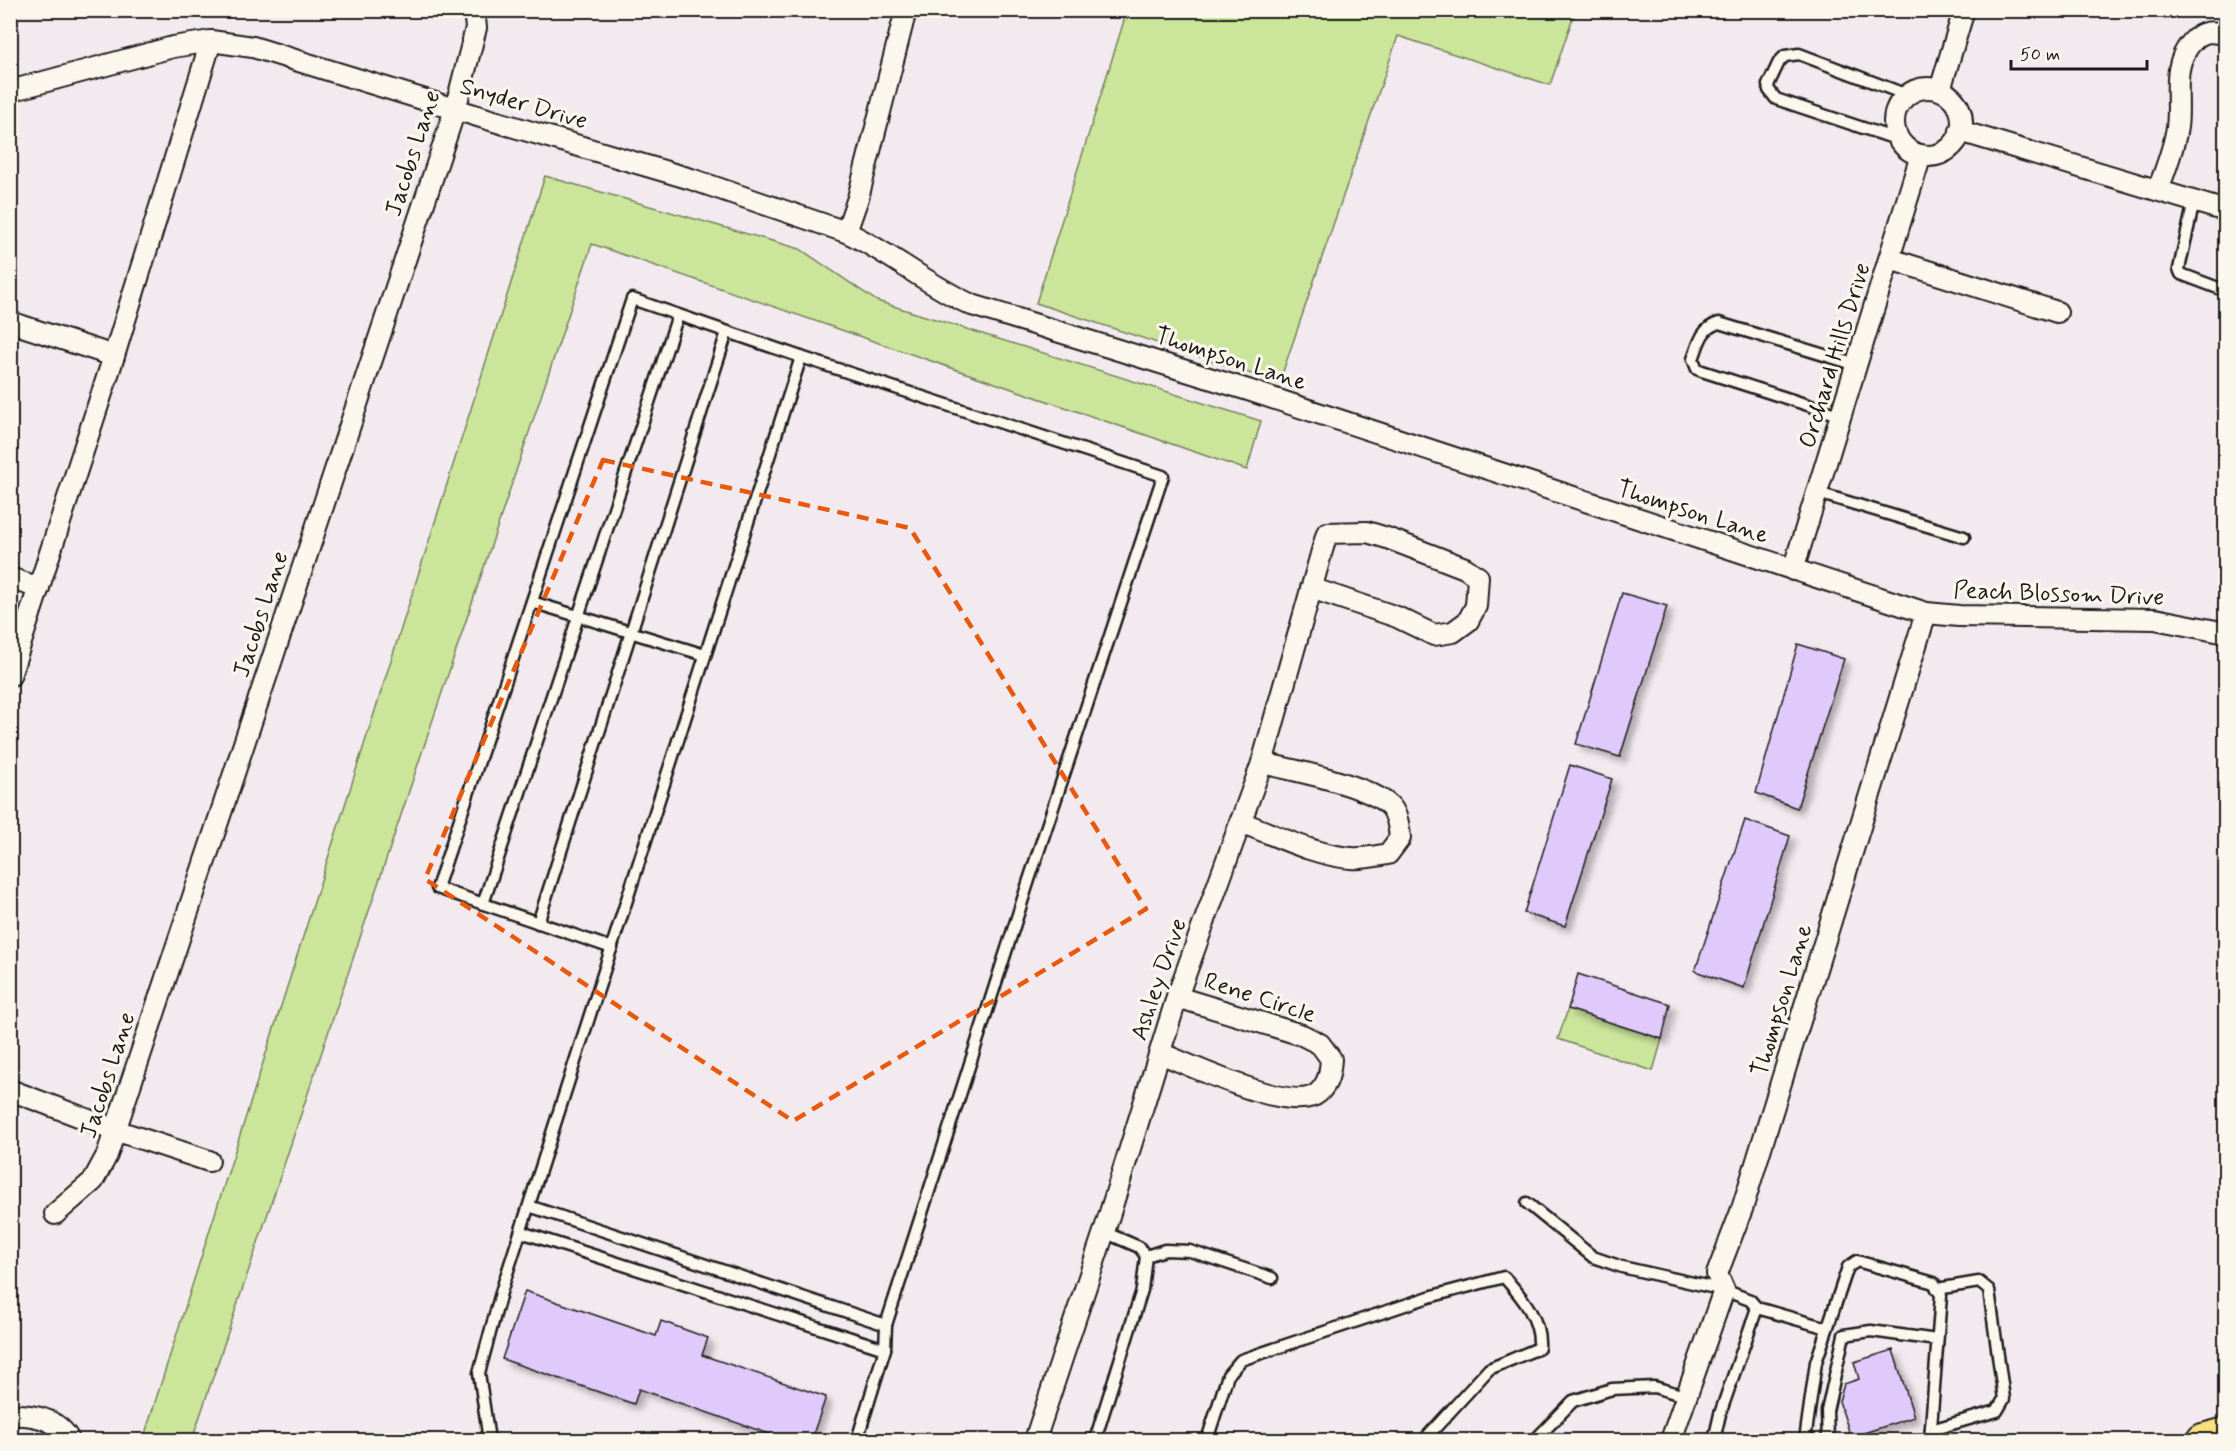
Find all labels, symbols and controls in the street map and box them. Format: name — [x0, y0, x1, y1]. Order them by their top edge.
scale bar — [2011, 33, 2148, 71]
text: 50 m — [2020, 43, 2060, 67]
street label: Snyder Drive — [456, 71, 591, 137]
street label: Jacobs Lane — [378, 86, 448, 221]
street label: Orchard Hills Drive — [1792, 259, 1878, 452]
street label: Thompson Lane — [1151, 320, 1310, 399]
street label: Thompson Lane — [1613, 473, 1772, 552]
street label: Jacobs Lane — [226, 547, 296, 682]
street label: Peach Blossom Drive — [1953, 575, 2165, 614]
street label: Ashley Drive — [1124, 914, 1195, 1045]
street label: Thompson Lane — [1745, 921, 1820, 1080]
street label: Rene Circle — [1200, 966, 1320, 1031]
street label: Jacobs Lane — [73, 1008, 143, 1143]

